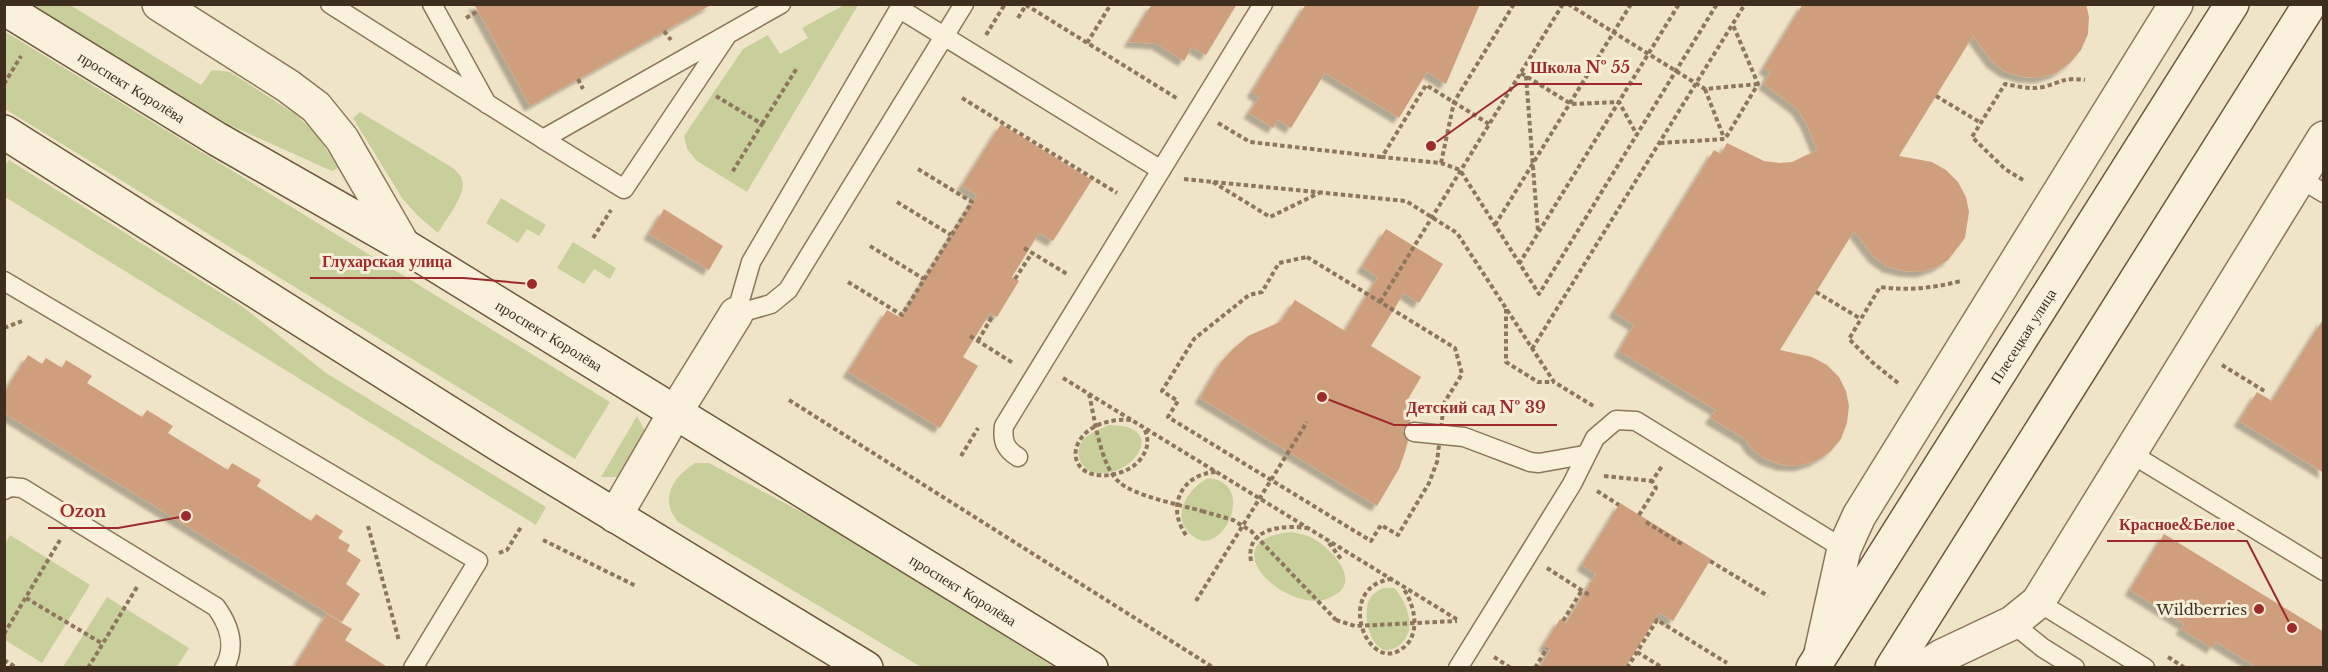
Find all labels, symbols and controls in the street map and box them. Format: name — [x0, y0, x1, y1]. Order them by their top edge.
street label: проспект Королёва — [75, 47, 189, 127]
callout: Школа № 55 — [1518, 50, 1642, 84]
text: Школа № 55 — [1530, 57, 1630, 77]
callout: Глухарская улица — [310, 244, 464, 278]
text: Глухарская улица — [322, 251, 452, 271]
street label: Плесецкая улица — [1986, 284, 2060, 387]
street label: проспект Королёва — [492, 295, 607, 375]
callout: Детский сад № 39 — [1394, 391, 1557, 425]
text: Детский сад № 39 — [1406, 397, 1546, 417]
callout: Ozon — [48, 494, 118, 528]
text: Ozon — [60, 501, 107, 521]
callout: Красное&Белое — [2107, 507, 2247, 541]
text: Красное&Белое — [2119, 514, 2235, 534]
street label: проспект Королёва — [906, 549, 1021, 630]
place label: Wildberries — [2155, 600, 2247, 619]
marker: Wildberries — [2252, 602, 2266, 616]

